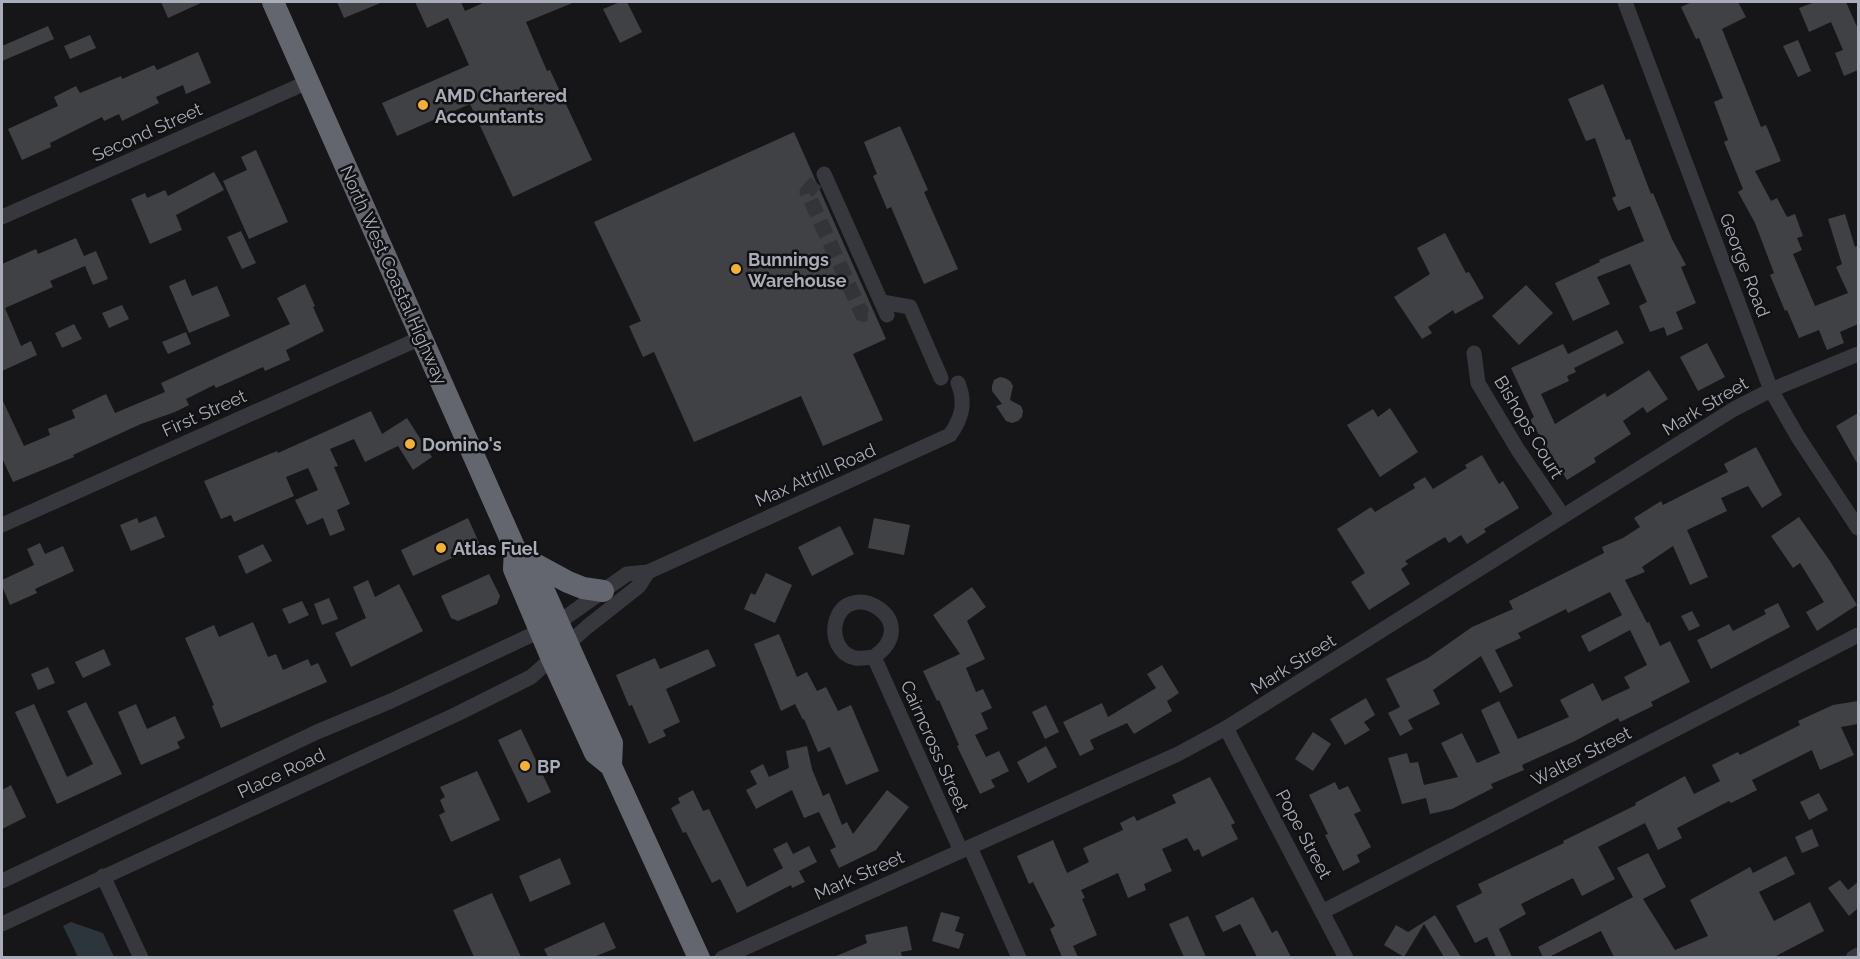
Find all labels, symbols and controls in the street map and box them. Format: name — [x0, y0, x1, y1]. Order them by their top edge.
place label: AMD Chartered Accountants — [435, 85, 567, 127]
street label: Second Street — [89, 98, 205, 166]
marker: AMD Chartered Accountants — [416, 98, 430, 112]
street label: North West Coastal Highway — [336, 162, 452, 388]
street label: George Road — [1716, 210, 1774, 320]
place label: Bunnings Warehouse — [748, 249, 847, 291]
marker: Bunnings Warehouse — [729, 262, 743, 276]
street label: Bishops Court — [1490, 372, 1568, 482]
street label: Mark Street — [1659, 372, 1751, 440]
street label: First Street — [159, 385, 249, 441]
place label: Domino's — [422, 434, 502, 455]
marker: Domino's — [403, 437, 417, 451]
street label: Max Attrill Road — [751, 439, 879, 511]
place label: Atlas Fuel — [453, 538, 539, 559]
marker: Atlas Fuel — [434, 541, 448, 555]
street label: Mark Street — [1247, 630, 1339, 698]
street label: Cairncross Street — [897, 677, 973, 815]
street label: Walter Street — [1527, 722, 1635, 790]
street label: Place Road — [234, 744, 328, 802]
place label: BP — [537, 756, 560, 777]
marker: BP — [518, 759, 532, 773]
street label: Pope Street — [1272, 786, 1336, 882]
street label: Mark Street — [811, 846, 907, 904]

